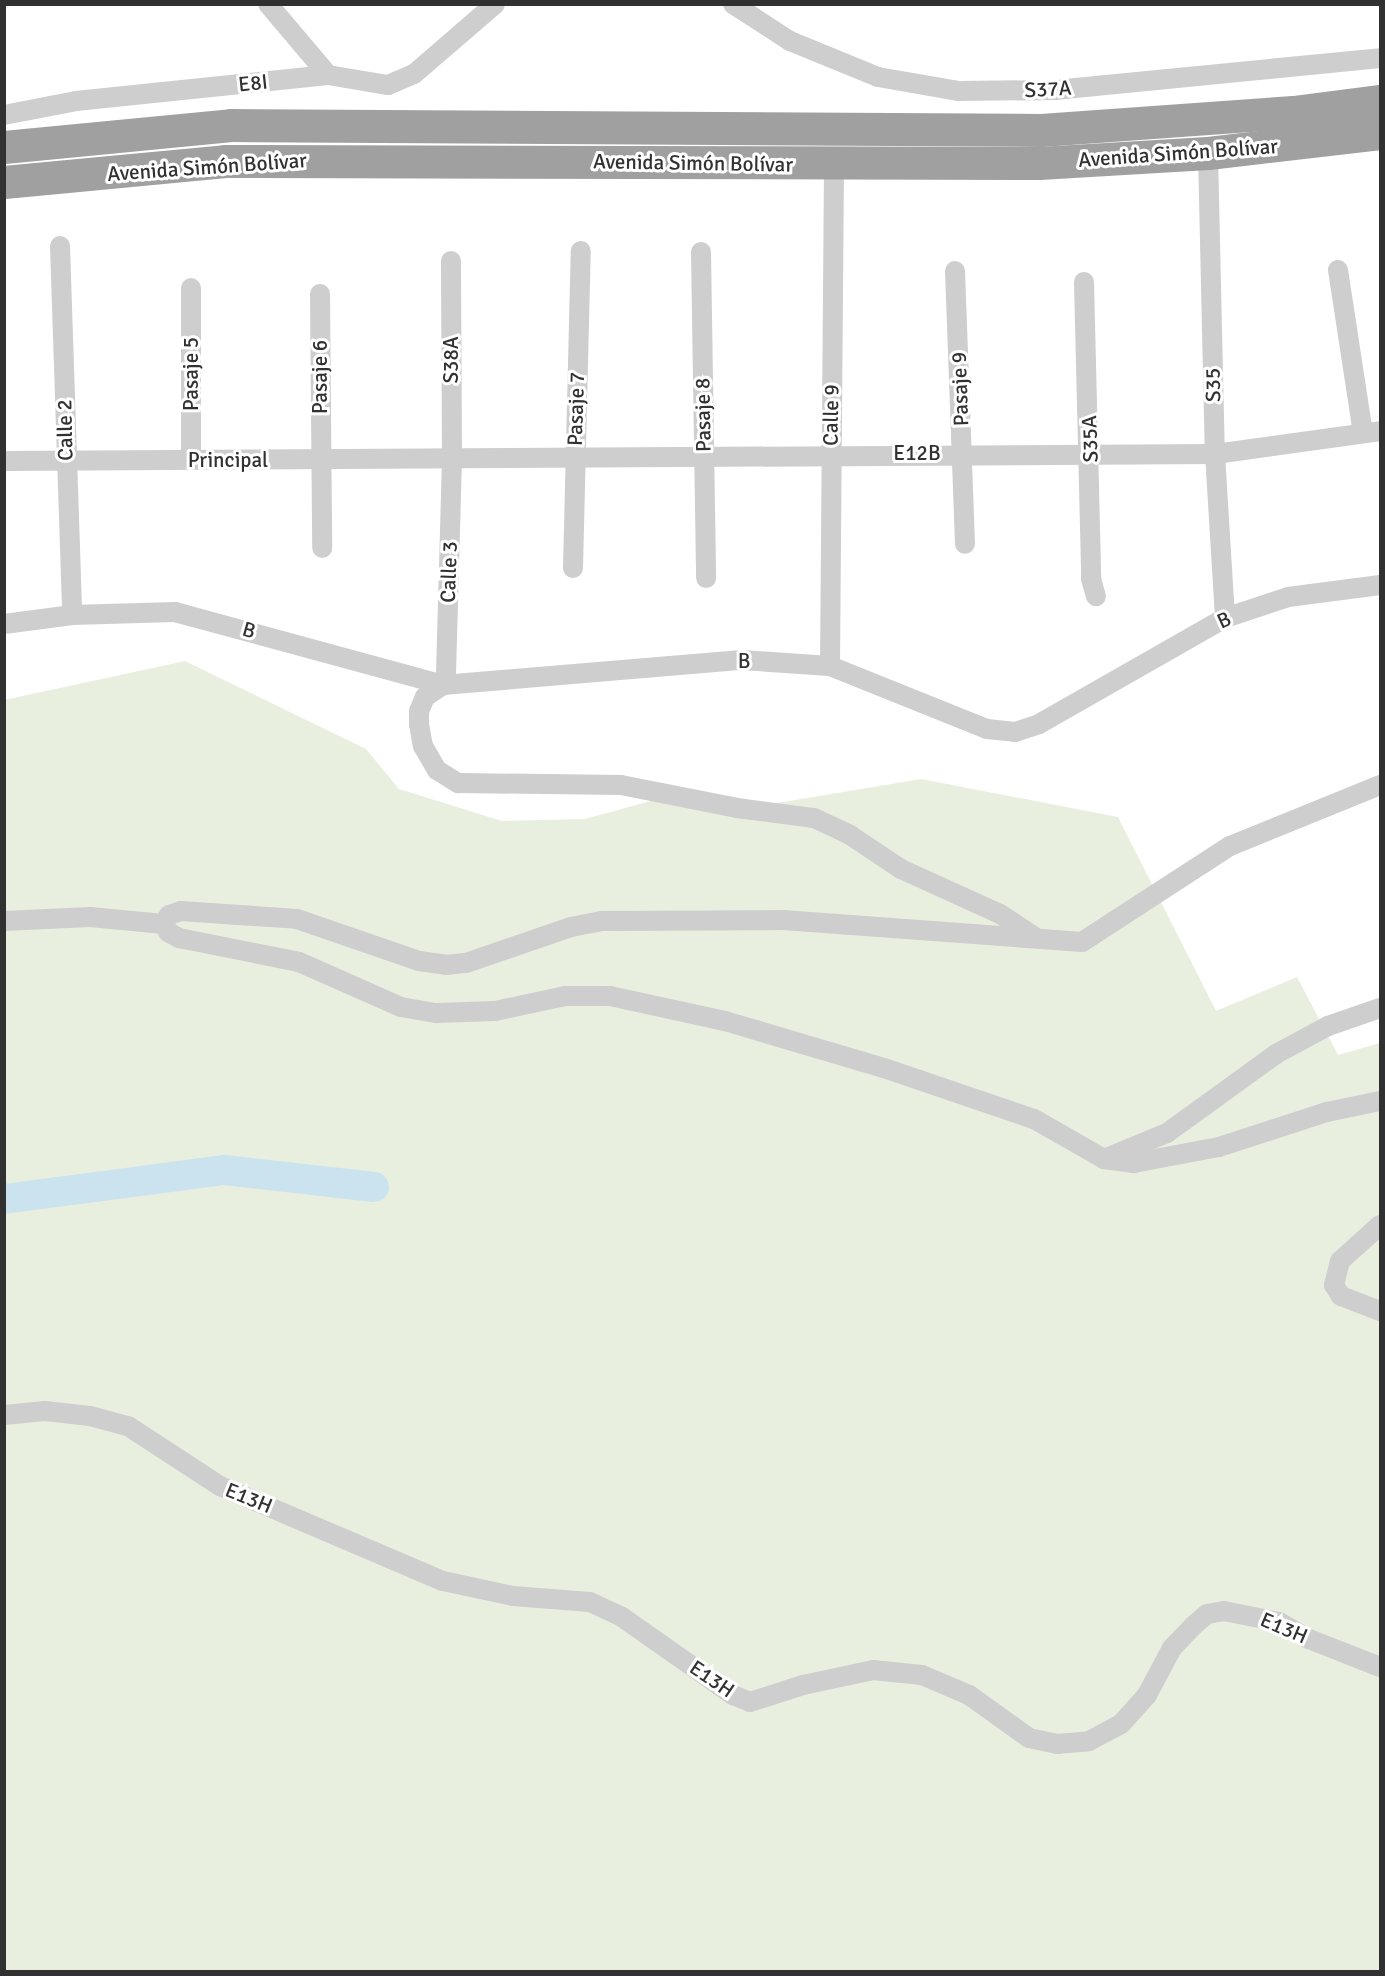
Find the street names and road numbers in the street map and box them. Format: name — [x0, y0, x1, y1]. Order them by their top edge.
street label: E8I — [237, 69, 269, 97]
street label: S37A — [1024, 75, 1072, 103]
street label: Avenida Simón Bolívar — [1077, 133, 1279, 173]
street label: Avenida Simón Bolívar — [106, 147, 308, 187]
street label: Avenida Simón Bolívar — [593, 149, 793, 177]
street label: S38A — [438, 336, 464, 384]
street label: Pasaje 5 — [178, 337, 204, 411]
street label: Pasaje 6 — [307, 340, 333, 414]
street label: Pasaje 9 — [946, 351, 974, 427]
street label: S35 — [1200, 368, 1226, 402]
street label: Pasaje 7 — [562, 371, 590, 447]
street label: Pasaje 8 — [690, 378, 716, 452]
street label: Calle 9 — [818, 384, 844, 446]
street label: Calle 2 — [52, 399, 78, 461]
street label: S35A — [1077, 415, 1103, 463]
street label: E12B — [893, 440, 941, 466]
street label: Principal — [188, 447, 268, 473]
street label: Calle 3 — [435, 541, 463, 603]
street label: B — [1213, 606, 1235, 634]
street label: B — [239, 616, 259, 644]
street label: B — [738, 648, 750, 674]
street label: E13H — [222, 1477, 276, 1519]
street label: E13H — [1257, 1607, 1311, 1649]
street label: E13H — [685, 1655, 739, 1703]

